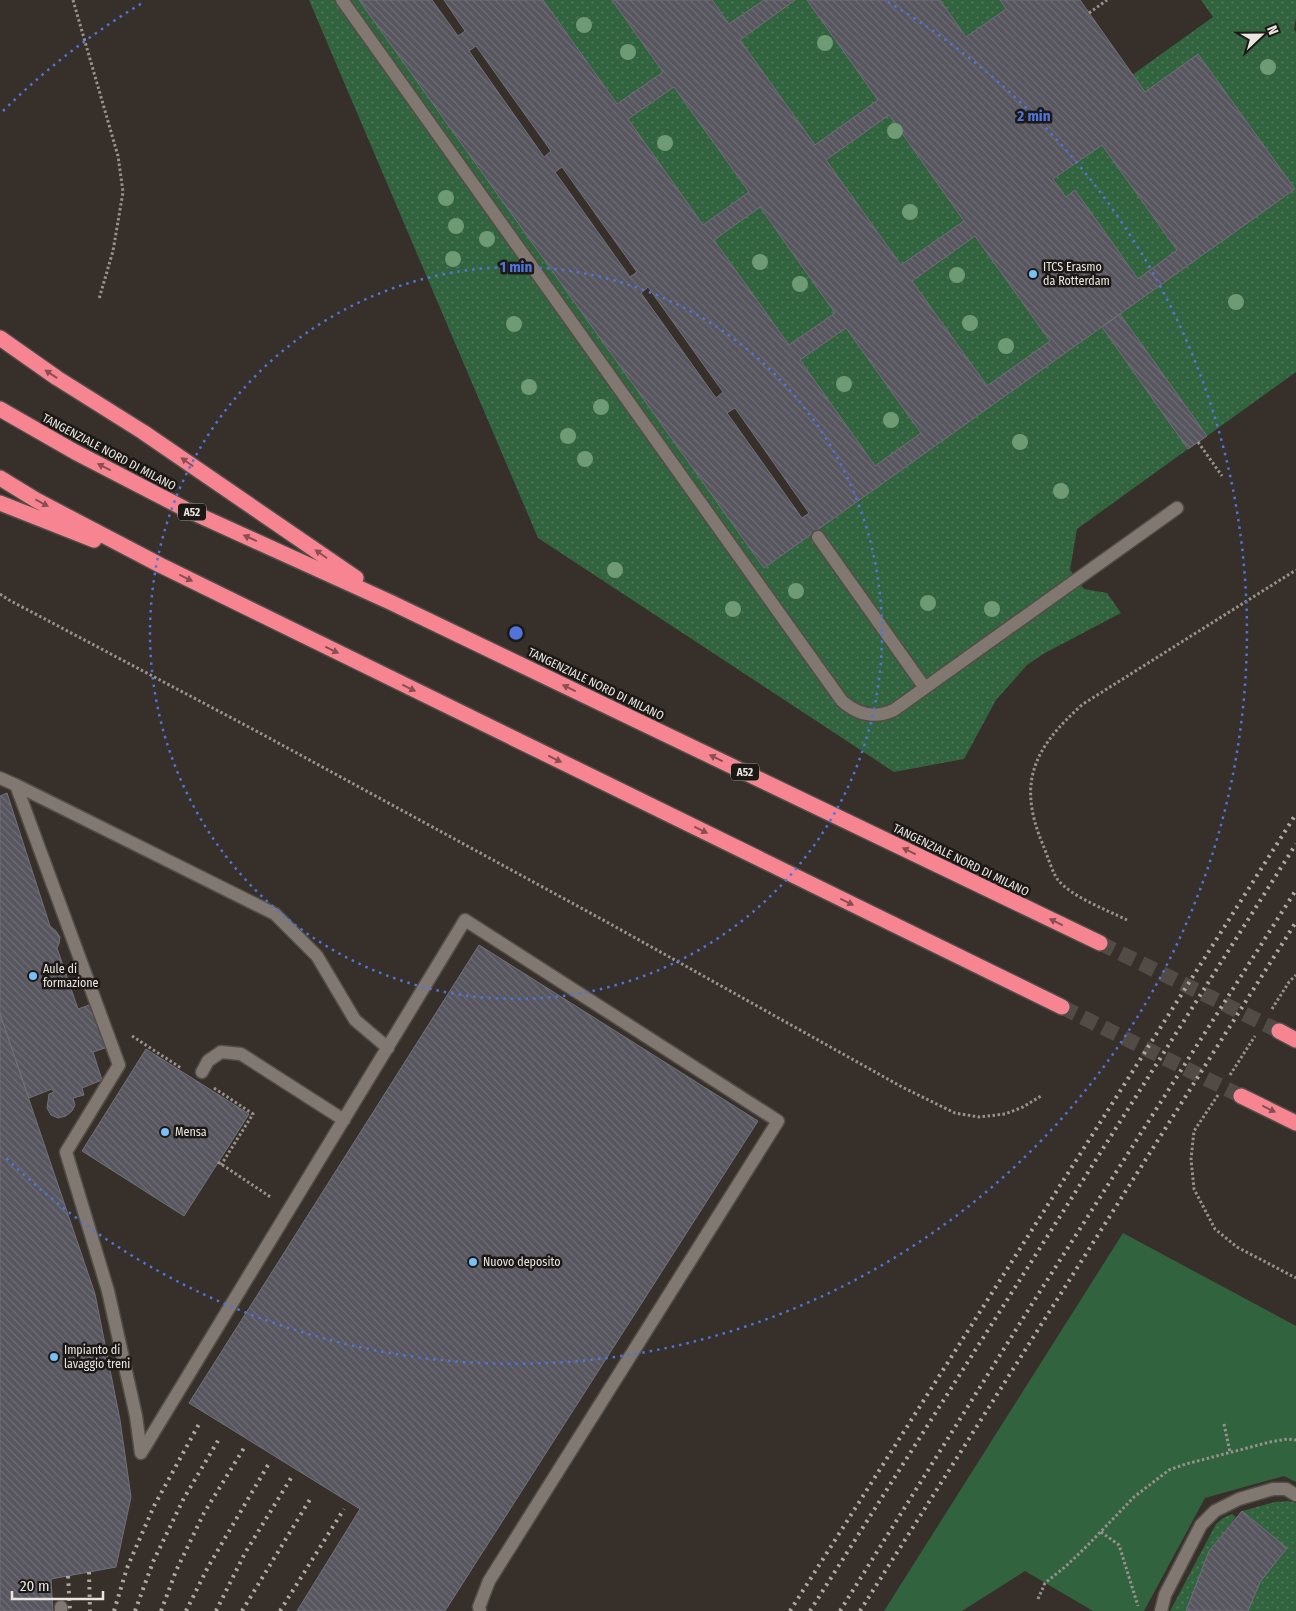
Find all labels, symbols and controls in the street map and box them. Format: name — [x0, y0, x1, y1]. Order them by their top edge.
north arrow — [1236, 10, 1286, 60]
text: N — [1263, 23, 1282, 37]
text: 2 min — [1016, 107, 1051, 125]
text: 1 min — [500, 258, 532, 276]
place label: ITCS Erasmo da Rotterdam — [1043, 260, 1110, 288]
marker: ITCS Erasmo da Rotterdam — [1027, 268, 1039, 280]
one-way arrow — [44, 369, 58, 378]
street label: TANGENZIALE NORD DI MILANO — [40, 411, 178, 493]
one-way arrow — [180, 457, 194, 467]
one-way arrow — [97, 463, 111, 471]
one-way arrow — [35, 499, 49, 507]
road number: A52 — [178, 504, 206, 520]
one-way arrow — [243, 534, 257, 542]
one-way arrow — [314, 549, 328, 559]
one-way arrow — [179, 574, 193, 582]
centre of rings — [507, 624, 525, 642]
street label: TANGENZIALE NORD DI MILANO — [526, 645, 666, 723]
one-way arrow — [325, 646, 339, 654]
one-way arrow — [402, 684, 416, 692]
one-way arrow — [562, 684, 576, 692]
one-way arrow — [709, 754, 723, 762]
one-way arrow — [548, 755, 562, 763]
road number: A52 — [731, 764, 759, 780]
street label: TANGENZIALE NORD DI MILANO — [891, 821, 1031, 899]
one-way arrow — [694, 827, 708, 835]
one-way arrow — [902, 847, 917, 856]
one-way arrow — [840, 898, 854, 906]
one-way arrow — [1049, 918, 1063, 926]
place label: Aule di formazione — [43, 962, 99, 990]
marker: Aule di formazione — [27, 970, 39, 982]
one-way arrow — [1261, 1105, 1276, 1113]
place label: Mensa — [175, 1125, 207, 1139]
marker: Mensa — [159, 1126, 171, 1138]
place label: Nuovo deposito — [483, 1255, 561, 1269]
marker: Nuovo deposito — [467, 1256, 479, 1268]
place label: Impianto di lavaggio treni — [64, 1343, 130, 1371]
marker: Impianto di lavaggio treni — [48, 1351, 60, 1363]
scale bar — [12, 1568, 104, 1600]
text: 20 m — [20, 1577, 50, 1595]

